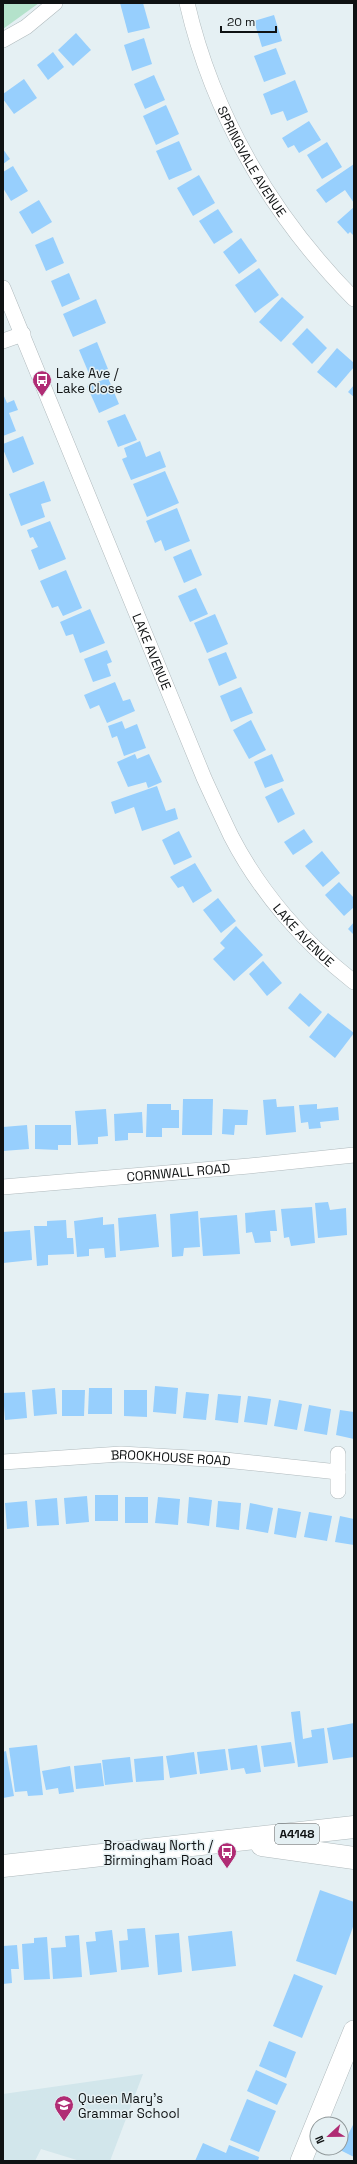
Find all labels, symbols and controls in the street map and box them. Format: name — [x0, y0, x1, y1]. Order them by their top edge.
scale bar — [221, 8, 276, 34]
text: 20 m — [227, 14, 255, 30]
street label: SPRINGVALE AVENUE — [213, 103, 290, 220]
place label: Lake Ave / Lake Close — [56, 365, 122, 397]
bus stop icon: Lake Ave / Lake Close — [31, 369, 53, 397]
street label: LAKE AVENUE — [128, 611, 175, 693]
street label: LAKE AVENUE — [269, 900, 338, 971]
street label: CORNWALL ROAD — [126, 1160, 231, 1185]
street label: BROOKHOUSE ROAD — [110, 1446, 232, 1470]
road number: A4148 — [275, 1824, 319, 1844]
place label: Broadway North / Birmingham Road — [103, 1837, 213, 1869]
bus stop icon: Broadway North / Birmingham Road — [216, 1841, 238, 1869]
place label: Queen Mary's Grammar School — [78, 2090, 180, 2122]
school or university icon: Queen Mary's Grammar School — [53, 2094, 75, 2122]
north arrow — [309, 2116, 349, 2156]
text: N — [312, 2134, 328, 2146]

